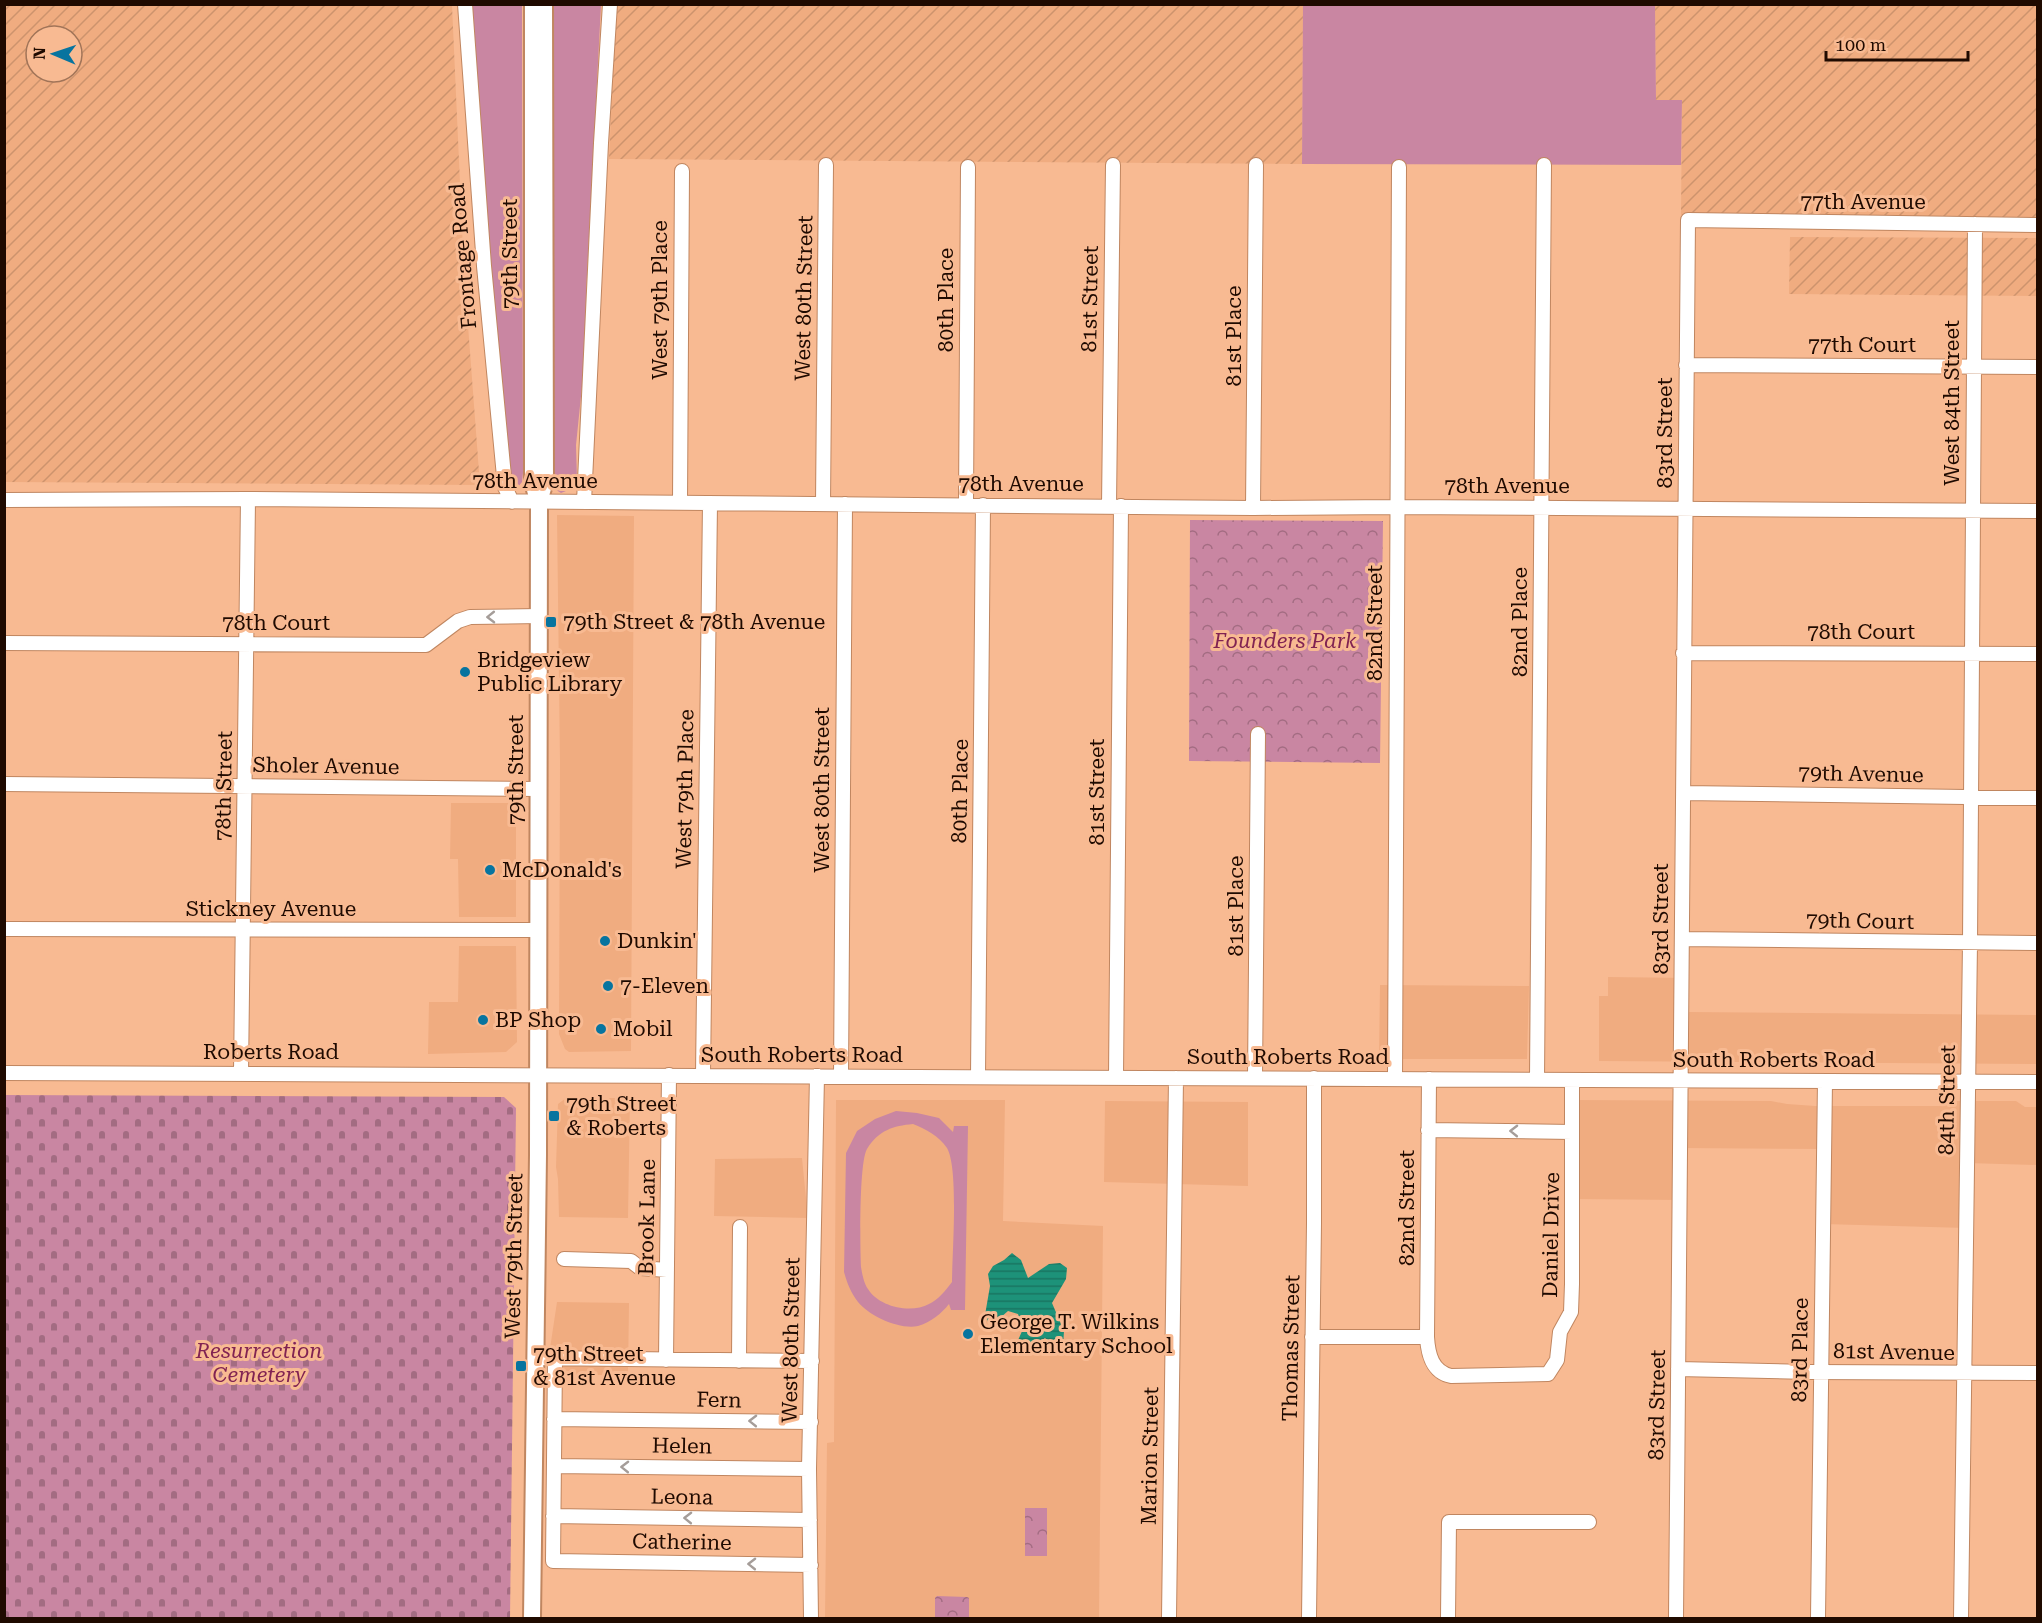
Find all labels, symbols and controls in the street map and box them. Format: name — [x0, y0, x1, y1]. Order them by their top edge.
north arrow — [24, 24, 84, 84]
scale bar — [1826, 24, 1968, 62]
text: 100 m — [1835, 34, 1886, 55]
text: N — [30, 47, 49, 60]
street label: Frontage Road — [445, 182, 481, 330]
street label: 77th Avenue — [1800, 190, 1926, 214]
street label: 79th Street — [498, 199, 522, 309]
street label: West 80th Street — [791, 215, 817, 381]
street label: West 79th Place — [648, 220, 672, 380]
street label: 81st Street — [1077, 245, 1103, 353]
street label: 80th Place — [934, 248, 958, 352]
street label: 81st Place — [1222, 286, 1246, 386]
street label: West 84th Street — [1940, 320, 1964, 486]
street label: 77th Court — [1808, 333, 1916, 357]
street label: 83rd Street — [1653, 377, 1677, 488]
street label: 78th Avenue — [472, 469, 598, 493]
street label: 78th Avenue — [958, 472, 1084, 496]
street label: 78th Avenue — [1444, 474, 1570, 498]
street label: 82nd Street — [1363, 565, 1387, 681]
street label: 82nd Place — [1508, 567, 1532, 677]
place label: 79th Street & 78th Avenue — [563, 610, 825, 634]
street label: 78th Court — [222, 611, 330, 635]
one-way arrow — [487, 611, 496, 623]
marker: 79th Street & 78th Avenue — [544, 615, 558, 629]
street label: 78th Court — [1807, 620, 1915, 644]
park label: Founders Park — [1213, 629, 1357, 653]
place label: Bridgeview Public Library — [477, 648, 623, 696]
marker: Bridgeview Public Library — [458, 665, 472, 679]
street label: West 80th Street — [810, 707, 834, 873]
street label: West 79th Place — [672, 709, 698, 869]
street label: 79th Street — [504, 715, 528, 825]
street label: 78th Street — [211, 730, 237, 841]
street label: 81st Street — [1085, 738, 1109, 845]
street label: 80th Place — [947, 739, 973, 843]
street label: Sholer Avenue — [252, 753, 400, 779]
street label: 79th Avenue — [1798, 761, 1924, 787]
street label: 81st Place — [1224, 856, 1248, 956]
place label: McDonald's — [502, 858, 622, 882]
marker: McDonald's — [483, 863, 497, 877]
street label: 83rd Street — [1649, 863, 1673, 974]
street label: Stickney Avenue — [186, 897, 356, 921]
street label: 79th Court — [1806, 908, 1914, 934]
place label: Dunkin' — [617, 929, 697, 953]
marker: Dunkin' — [598, 934, 612, 948]
place label: 7-Eleven — [620, 974, 710, 998]
marker: 7-Eleven — [601, 979, 615, 993]
place label: BP Shop — [495, 1008, 581, 1032]
marker: BP Shop — [476, 1013, 490, 1027]
place label: Mobil — [613, 1017, 673, 1041]
marker: Mobil — [594, 1022, 608, 1036]
street label: Roberts Road — [203, 1040, 339, 1064]
street label: South Roberts Road — [701, 1043, 904, 1067]
street label: 84th Street — [1934, 1044, 1960, 1155]
street label: South Roberts Road — [1187, 1045, 1390, 1069]
street label: South Roberts Road — [1673, 1048, 1876, 1072]
place label: 79th Street & Roberts — [566, 1092, 677, 1140]
marker: 79th Street & Roberts — [547, 1109, 561, 1123]
one-way arrow — [1509, 1125, 1518, 1137]
street label: 82nd Street — [1395, 1150, 1419, 1266]
street label: Brook Lane — [634, 1159, 660, 1275]
street label: Daniel Drive — [1538, 1172, 1564, 1298]
street label: West 79th Street — [501, 1173, 527, 1339]
street label: West 80th Street — [778, 1257, 804, 1423]
street label: Thomas Street — [1278, 1274, 1304, 1421]
street label: 83rd Place — [1787, 1297, 1813, 1403]
place label: George T. Wilkins Elementary School — [980, 1310, 1173, 1358]
marker: George T. Wilkins Elementary School — [961, 1327, 975, 1341]
park label: Resurrection Cemetery — [195, 1339, 322, 1387]
street label: 81st Avenue — [1833, 1339, 1955, 1365]
place label: 79th Street & 81st Avenue — [533, 1342, 676, 1390]
street label: 83rd Street — [1644, 1349, 1670, 1461]
marker: 79th Street & 81st Avenue — [514, 1359, 528, 1373]
street label: Marion Street — [1137, 1386, 1163, 1525]
street label: Fern — [696, 1388, 742, 1412]
one-way arrow — [748, 1415, 757, 1428]
street label: Helen — [652, 1433, 713, 1459]
one-way arrow — [620, 1460, 629, 1473]
street label: Leona — [651, 1484, 714, 1510]
one-way arrow — [684, 1512, 693, 1525]
street label: Catherine — [632, 1529, 732, 1555]
one-way arrow — [748, 1558, 757, 1570]

